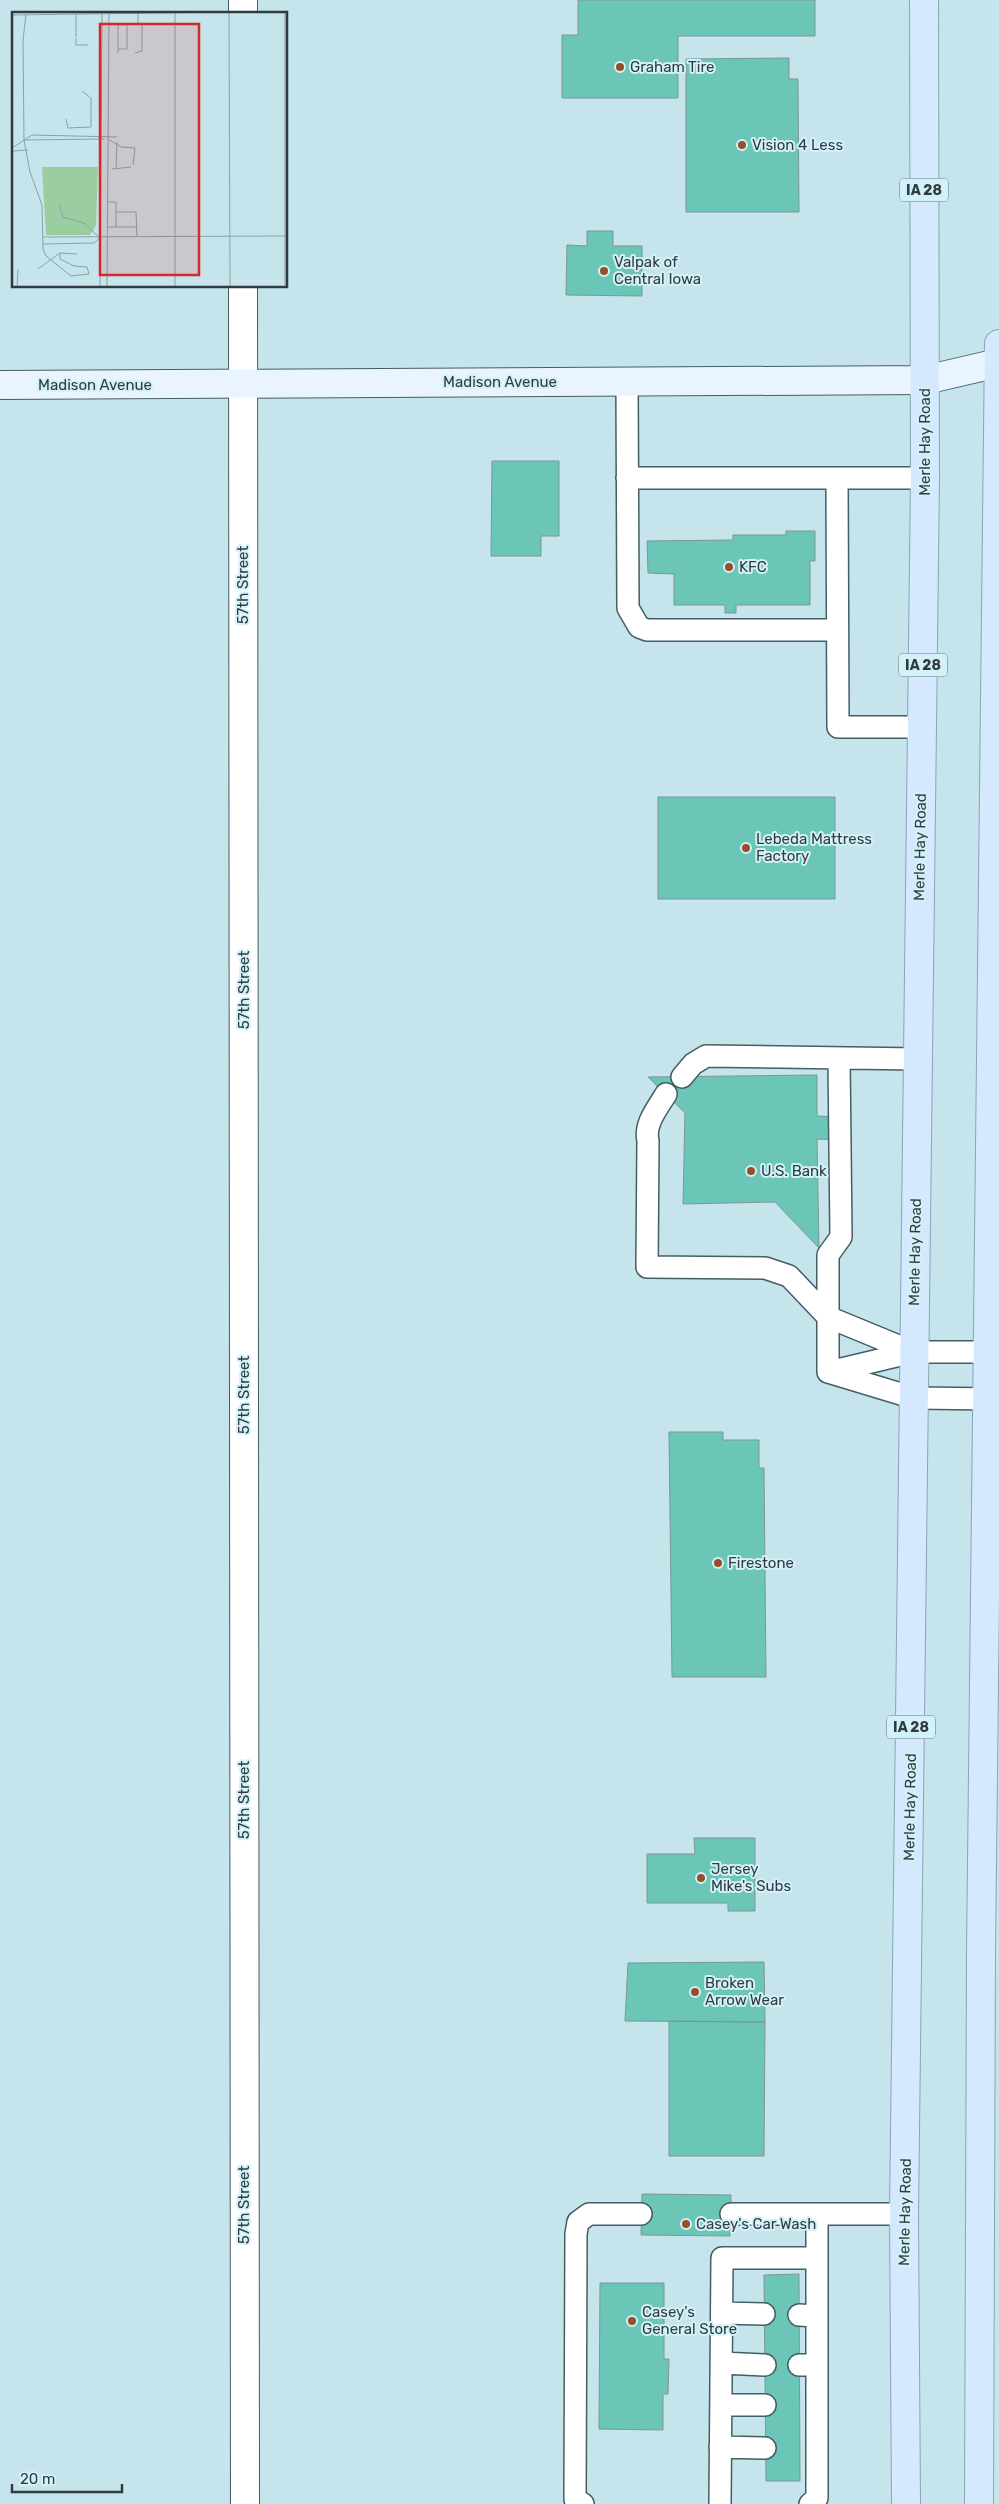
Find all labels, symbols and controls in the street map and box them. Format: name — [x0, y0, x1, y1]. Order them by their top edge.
inset map — [12, 12, 288, 288]
place label: Graham Tire — [630, 58, 714, 76]
marker: Graham Tire — [614, 61, 626, 73]
place label: Vision 4 Less — [752, 136, 843, 154]
marker: Vision 4 Less — [736, 139, 748, 151]
road number: IA 28 — [900, 178, 948, 202]
place label: Valpak of Central Iowa — [614, 253, 701, 288]
marker: Valpak of Central Iowa — [598, 265, 610, 277]
street label: Madison Avenue — [443, 373, 557, 391]
street label: Madison Avenue — [38, 376, 152, 394]
street label: Merle Hay Road — [916, 388, 934, 496]
street label: 57th Street — [234, 546, 252, 624]
place label: KFC — [739, 558, 767, 576]
marker: KFC — [723, 561, 735, 573]
road number: IA 28 — [899, 654, 947, 676]
street label: Merle Hay Road — [910, 793, 930, 901]
place label: Lebeda Mattress Factory — [756, 830, 872, 865]
marker: Lebeda Mattress Factory — [740, 842, 752, 854]
street label: 57th Street — [235, 951, 253, 1029]
place label: U.S. Bank — [761, 1162, 827, 1180]
marker: U.S. Bank — [745, 1165, 757, 1177]
street label: Merle Hay Road — [905, 1198, 925, 1306]
street label: 57th Street — [235, 1356, 253, 1434]
place label: Firestone — [728, 1554, 794, 1572]
marker: Firestone — [712, 1557, 724, 1569]
road number: IA 28 — [887, 1715, 935, 1738]
street label: Merle Hay Road — [900, 1753, 920, 1861]
street label: 57th Street — [235, 1761, 253, 1839]
place label: Jersey Mike's Subs — [711, 1860, 791, 1895]
marker: Jersey Mike's Subs — [695, 1872, 707, 1884]
place label: Broken Arrow Wear — [705, 1974, 784, 2009]
marker: Broken Arrow Wear — [689, 1986, 701, 1998]
street label: Merle Hay Road — [895, 2158, 915, 2266]
street label: 57th Street — [235, 2166, 253, 2244]
place label: Casey's Car Wash — [696, 2215, 816, 2233]
marker: Casey's Car Wash — [680, 2218, 692, 2230]
place label: Casey's General Store — [642, 2303, 737, 2338]
marker: Casey's General Store — [626, 2315, 638, 2327]
scale bar — [12, 2462, 122, 2494]
text: 20 m — [20, 2470, 55, 2488]

